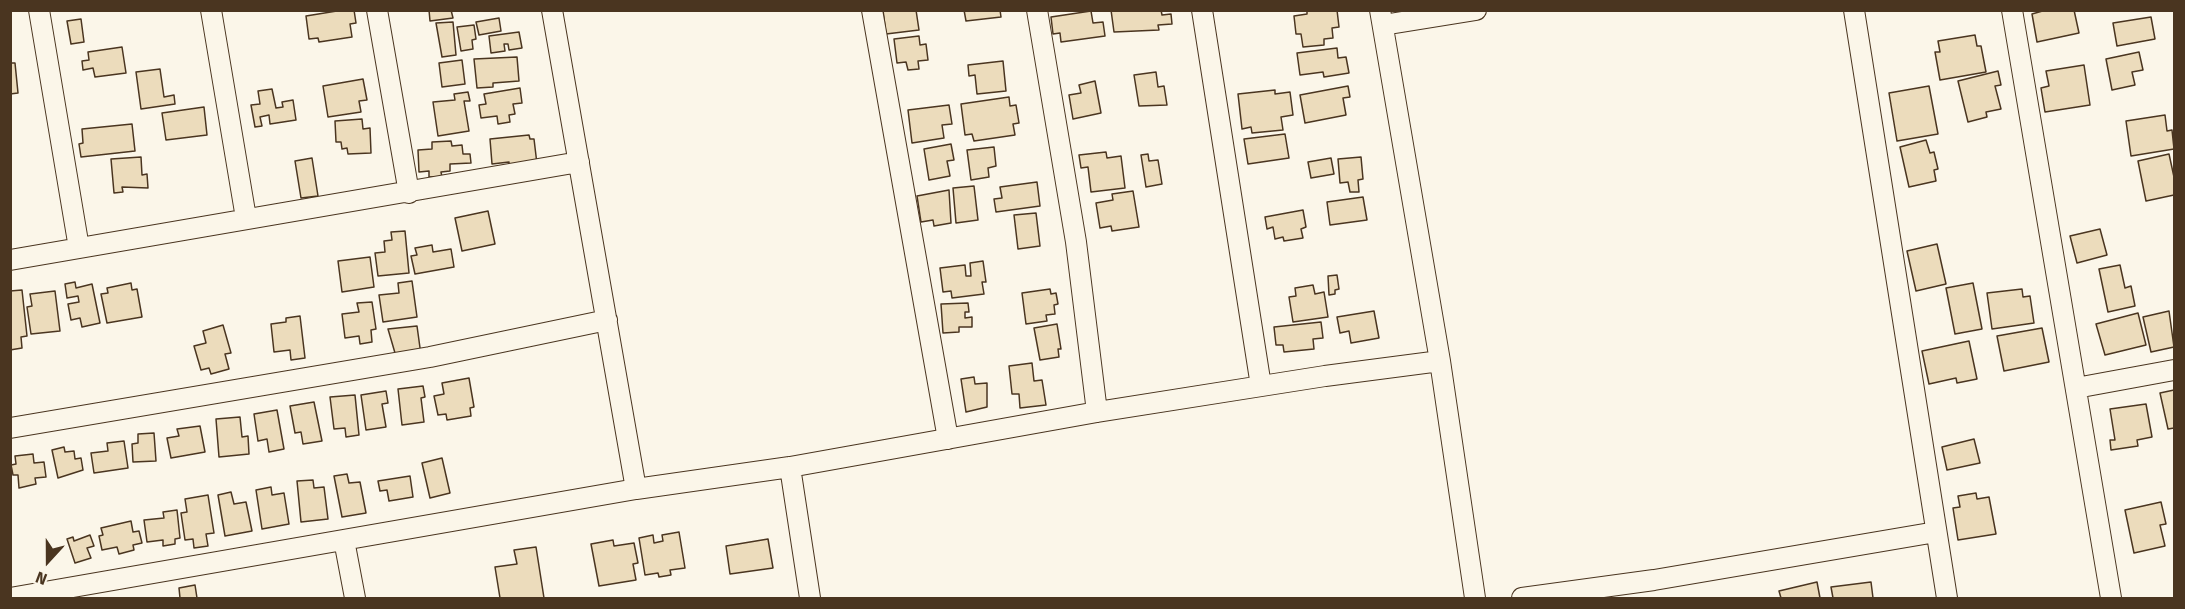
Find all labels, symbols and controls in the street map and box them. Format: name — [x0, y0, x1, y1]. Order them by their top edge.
north arrow — [18, 531, 78, 591]
text: N — [33, 568, 50, 589]

